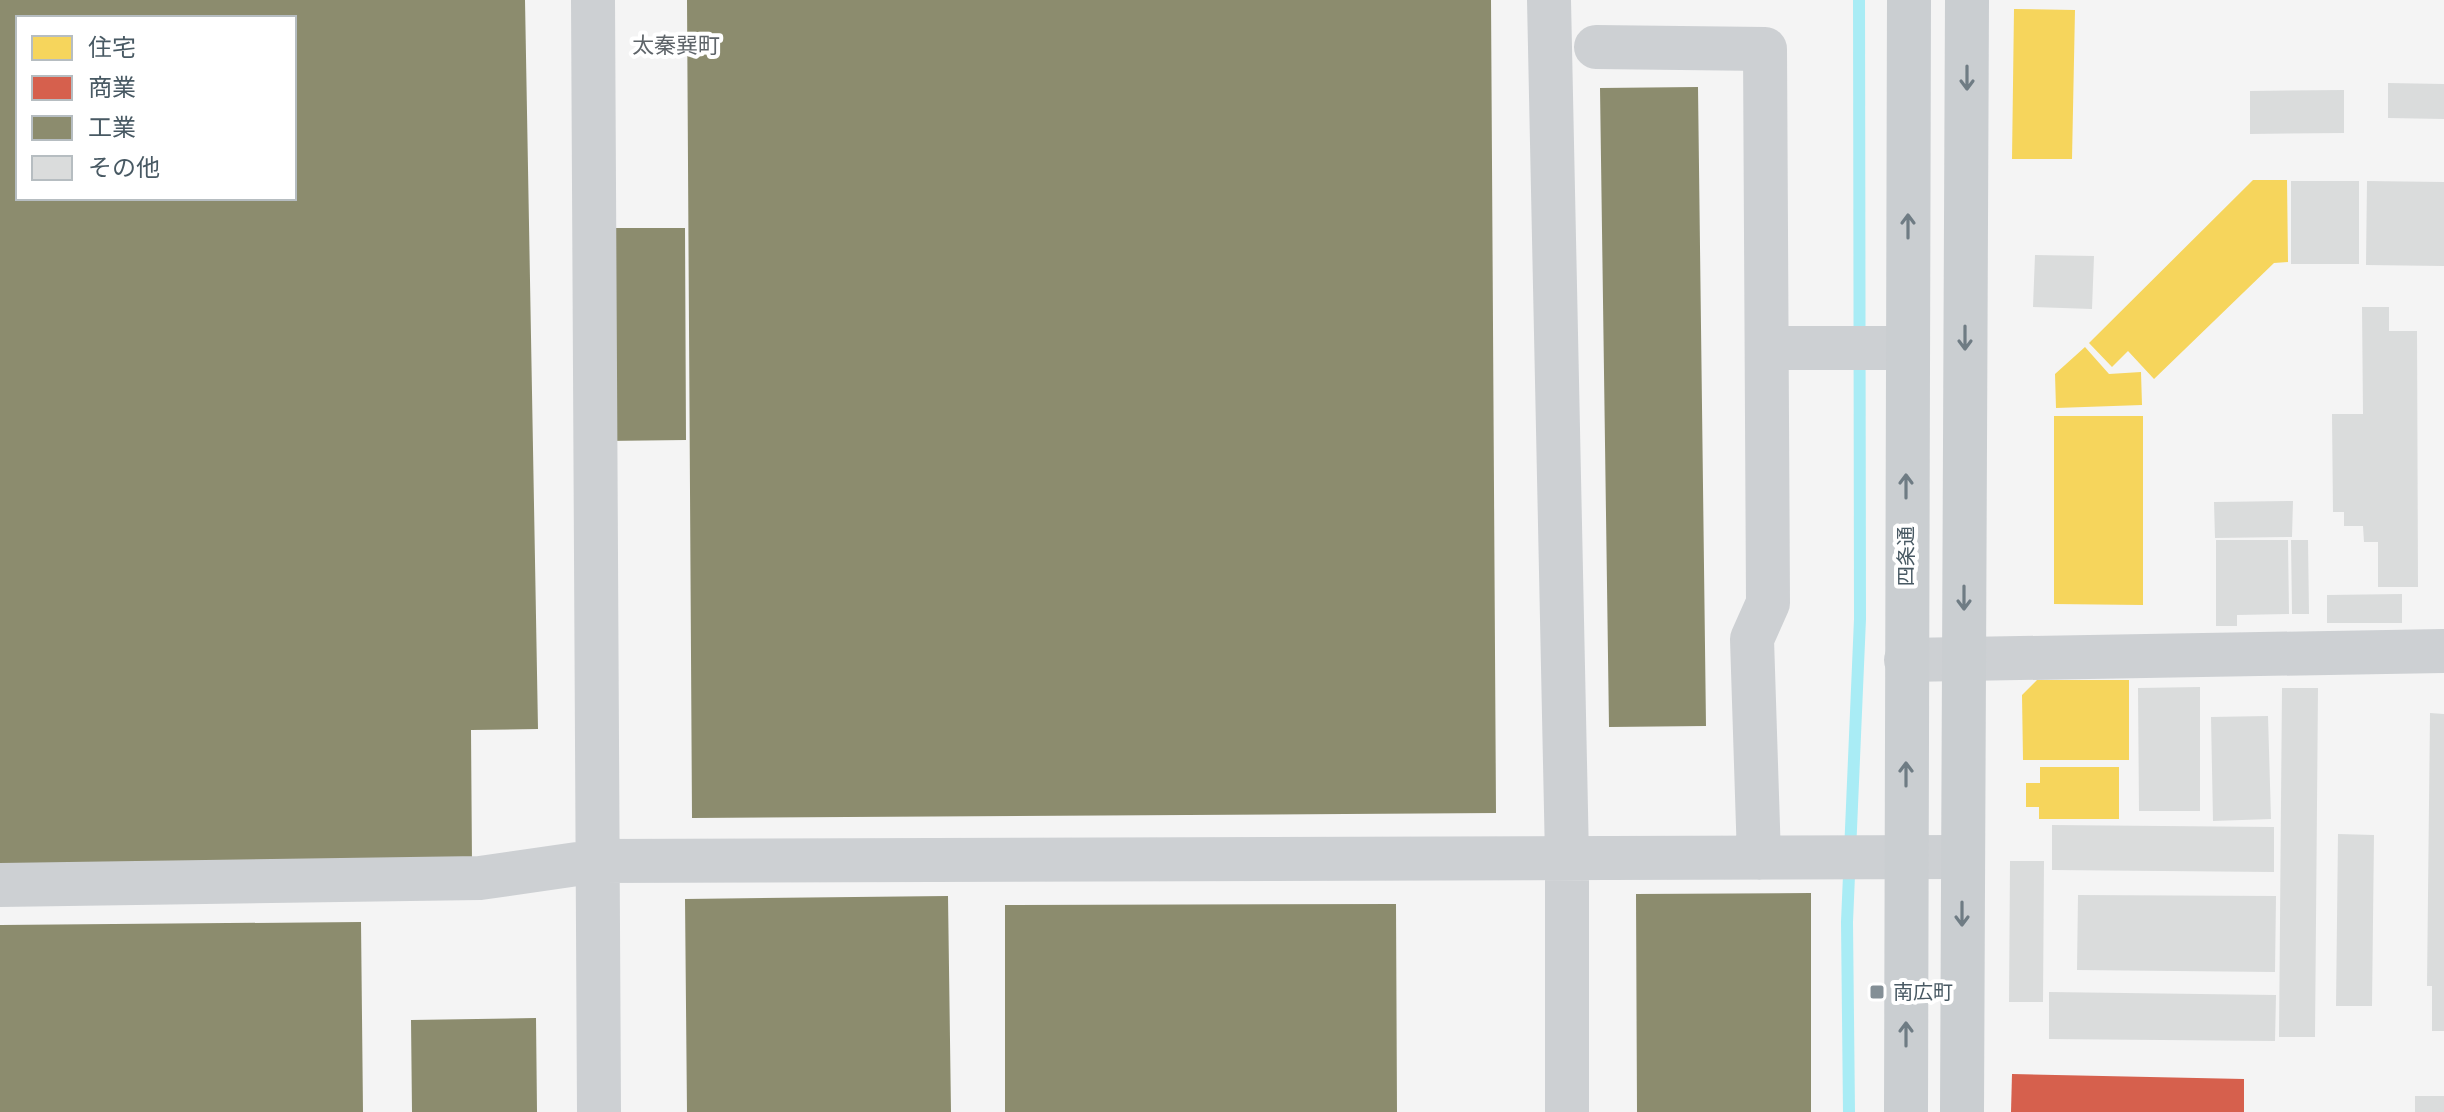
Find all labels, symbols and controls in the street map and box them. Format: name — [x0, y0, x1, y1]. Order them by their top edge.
legend — [16, 16, 296, 200]
district label: 太秦巽町 — [632, 31, 720, 59]
text: 住宅 — [88, 32, 136, 62]
one-way arrow — [1959, 64, 1975, 91]
text: 商業 — [88, 72, 136, 102]
text: 工業 — [88, 112, 136, 142]
text: その他 — [88, 152, 160, 182]
one-way arrow — [1900, 213, 1916, 240]
one-way arrow — [1957, 324, 1973, 351]
one-way arrow — [1899, 473, 1914, 500]
street label: 四条通 — [1893, 526, 1918, 586]
one-way arrow — [1956, 584, 1972, 611]
one-way arrow — [1898, 761, 1914, 788]
one-way arrow — [1954, 900, 1970, 927]
place label: 南広町 — [1893, 979, 1953, 1004]
marker: 南広町 — [1868, 983, 1886, 1001]
one-way arrow — [1898, 1021, 1914, 1048]

